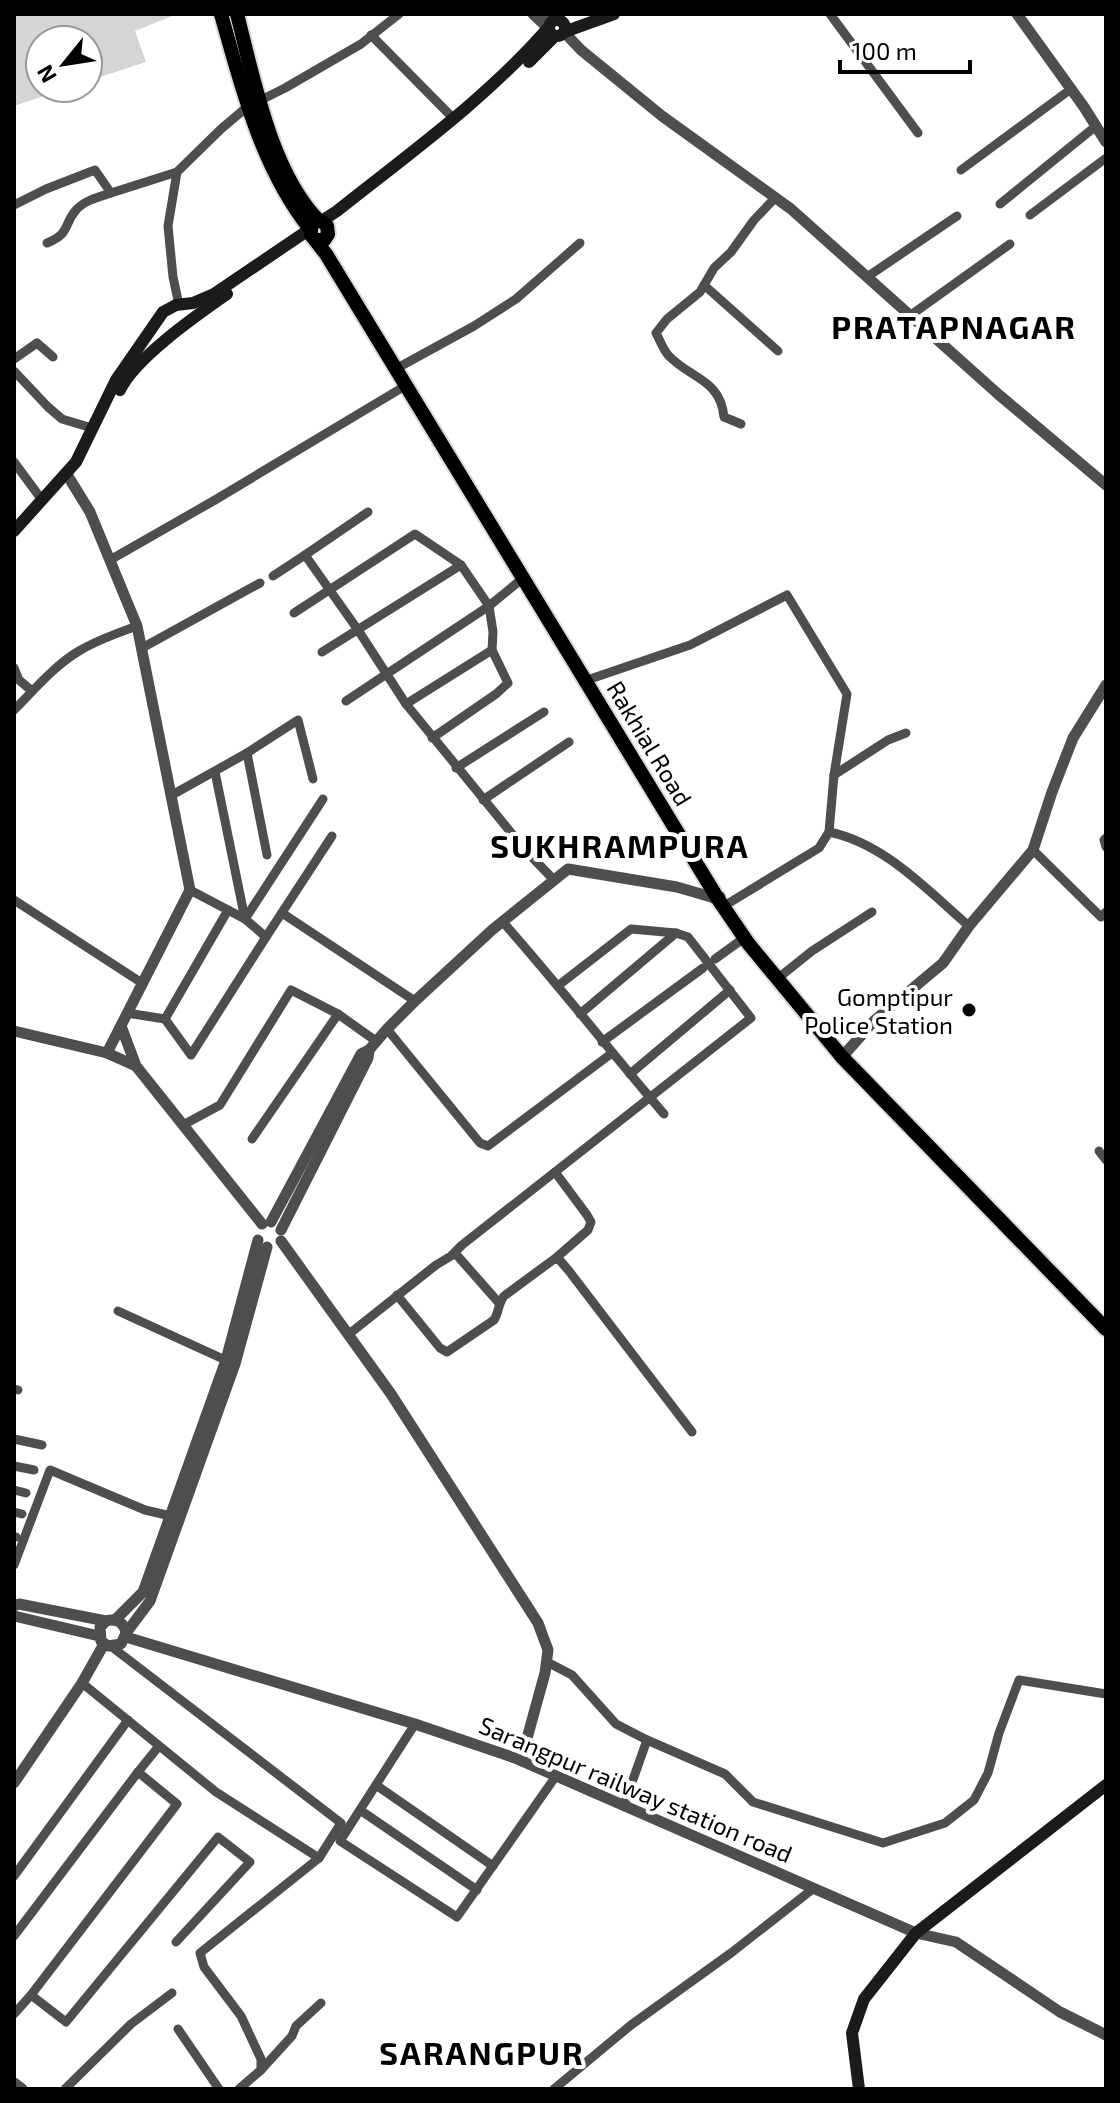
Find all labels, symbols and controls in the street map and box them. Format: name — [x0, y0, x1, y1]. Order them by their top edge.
north arrow — [24, 24, 104, 104]
scale bar — [840, 24, 970, 74]
text: 100 m — [852, 36, 917, 65]
text: N — [31, 61, 61, 88]
district label: PRATAPNAGAR — [831, 307, 1077, 345]
street label: Rakhial Road — [601, 675, 699, 811]
district label: SUKHRAMPURA — [490, 826, 750, 864]
place label: Gomptipur Police Station — [804, 982, 953, 1039]
marker: Gomptipur Police Station — [960, 1001, 978, 1019]
street label: Sarangpur railway station road — [475, 1710, 797, 1868]
district label: SARANGPUR — [379, 2033, 585, 2071]

